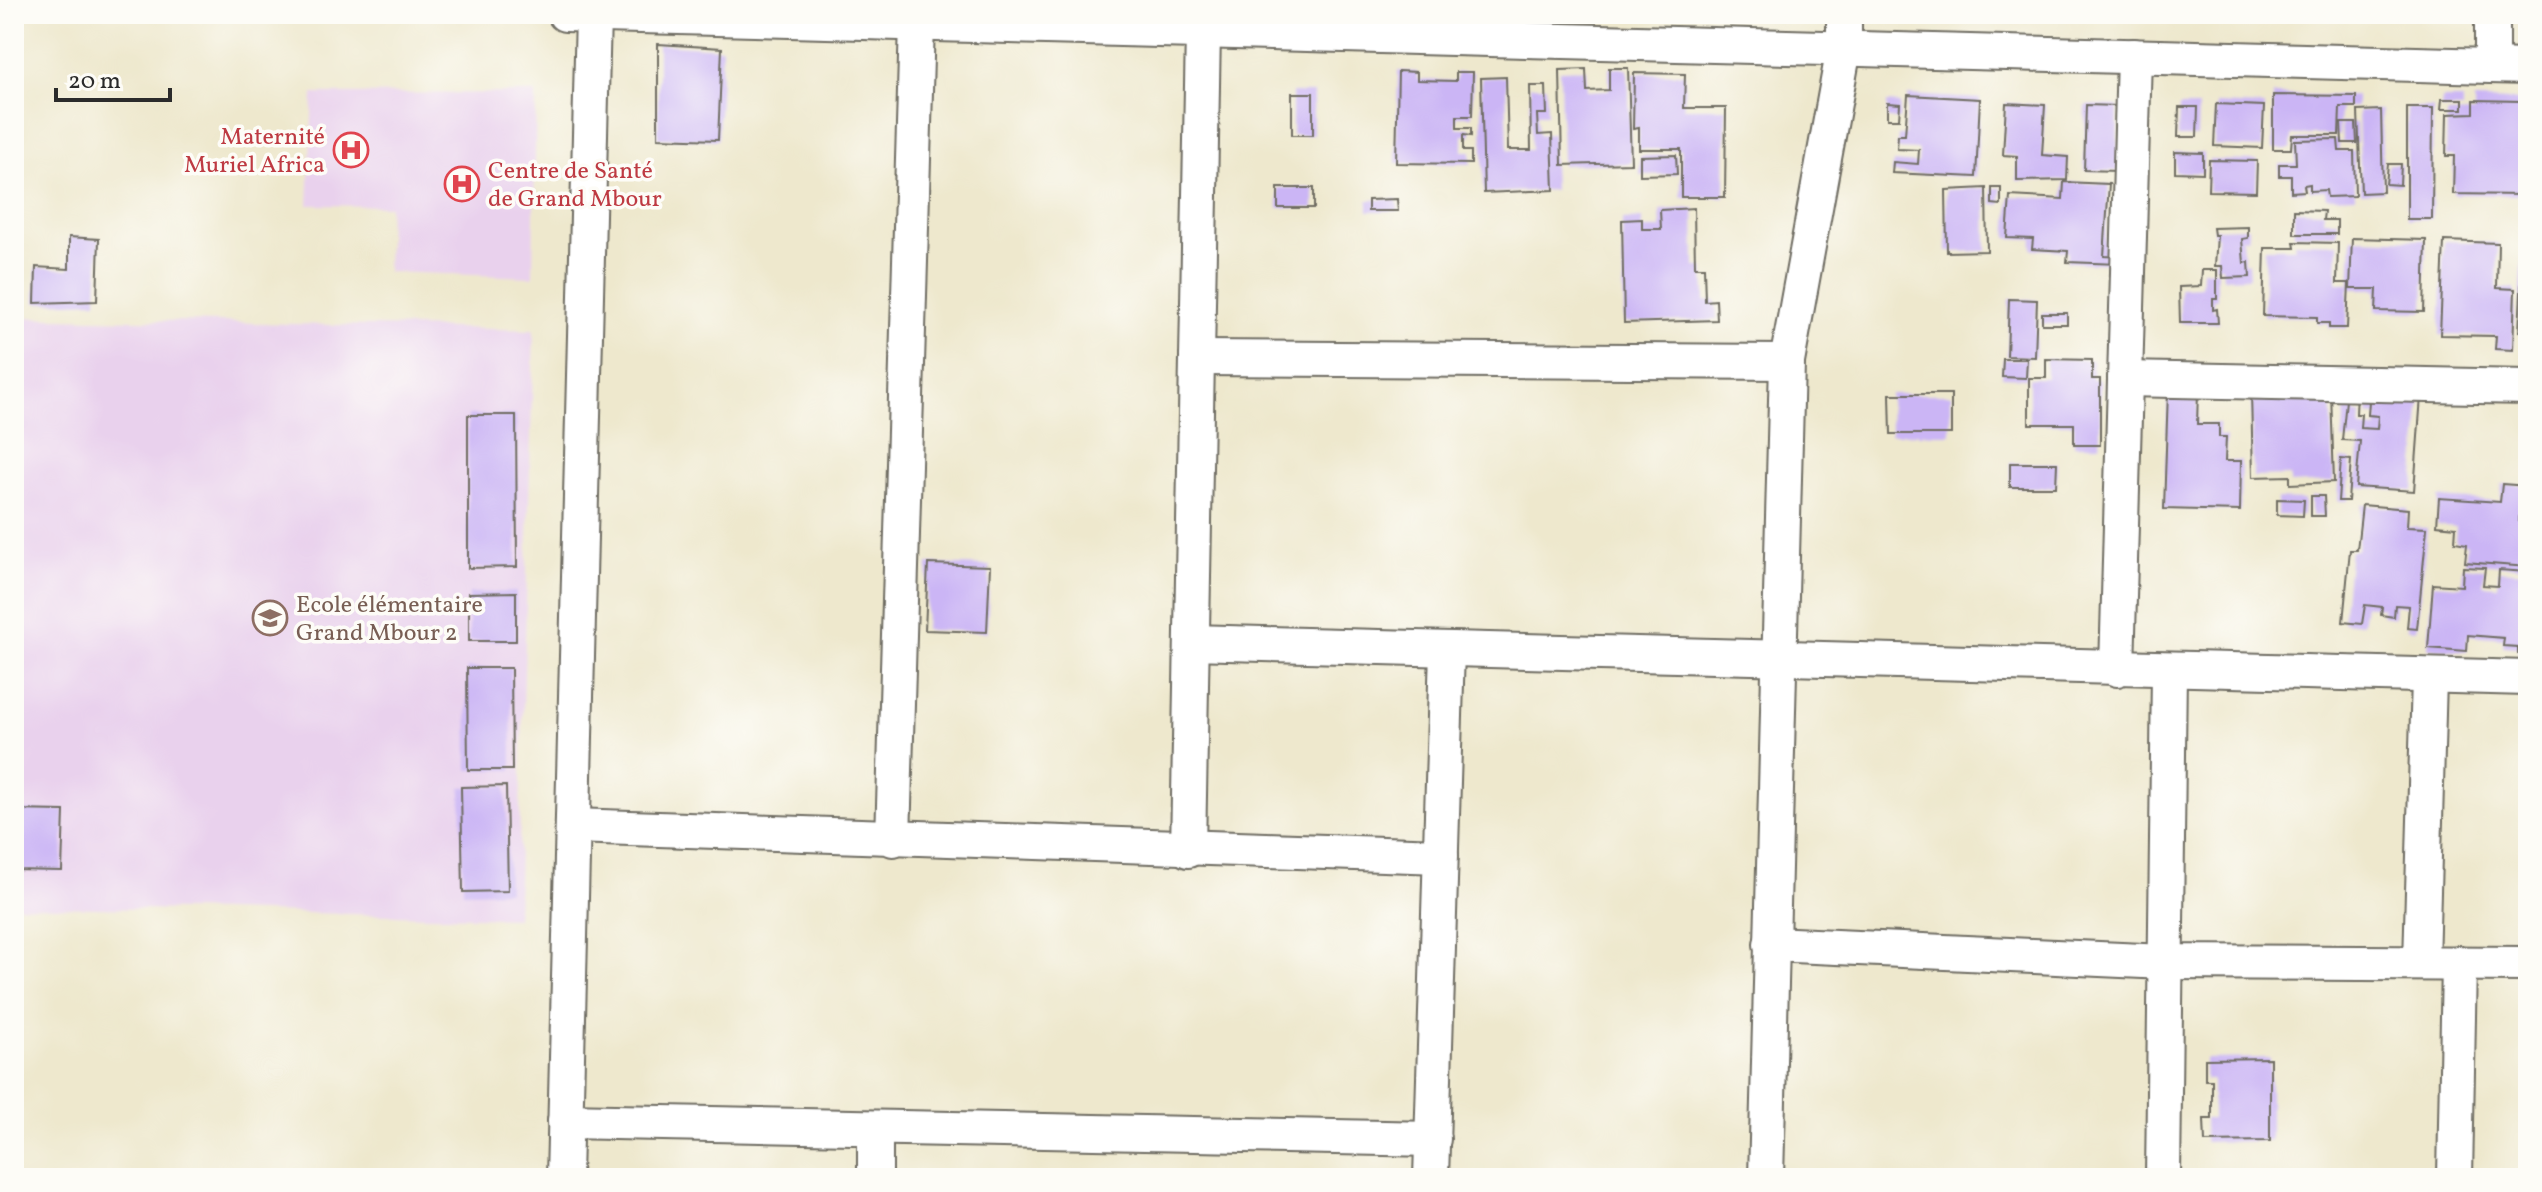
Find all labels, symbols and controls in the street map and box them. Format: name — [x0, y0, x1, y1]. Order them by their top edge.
scale bar — [56, 52, 170, 102]
text: 20 m — [68, 65, 121, 99]
place label: Maternité Muriel Africa — [184, 121, 325, 183]
hospital icon: Maternité Muriel Africa — [332, 131, 370, 169]
place label: Centre de Santé de Grand Mbour — [488, 155, 662, 217]
hospital icon: Centre de Santé de Grand Mbour — [443, 165, 481, 203]
place label: Ecole élémentaire Grand Mbour 2 — [296, 589, 483, 651]
school or university icon: Ecole élémentaire Grand Mbour 2 — [251, 599, 289, 637]

